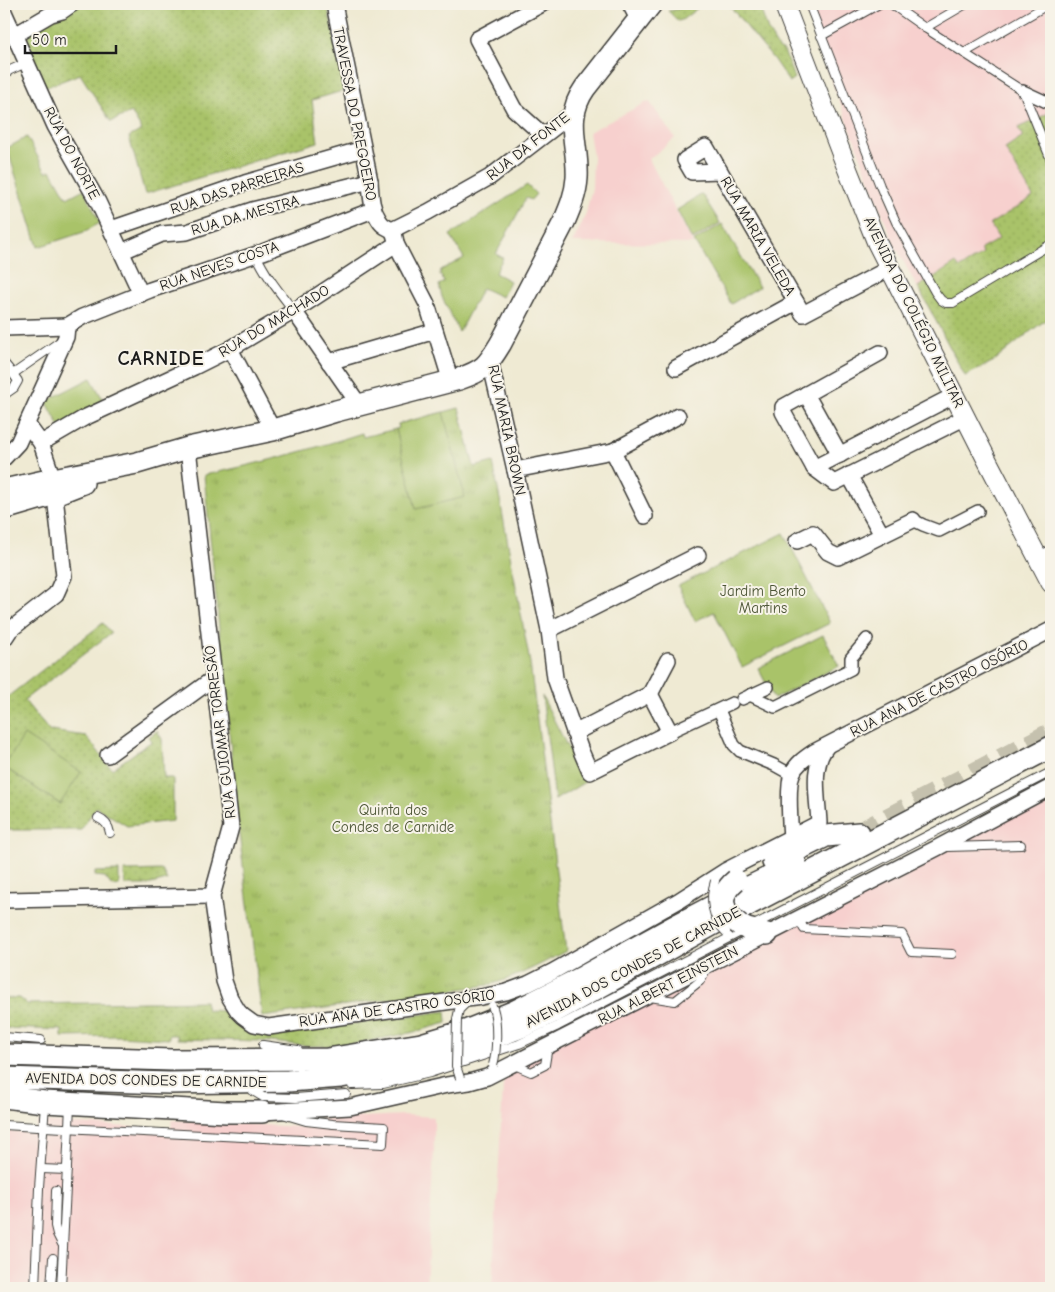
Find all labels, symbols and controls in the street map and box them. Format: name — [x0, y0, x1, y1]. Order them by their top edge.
scale bar — [25, 22, 116, 54]
street label: TRAVESSA DO PREGOEIRO — [329, 26, 381, 202]
text: 50 m — [32, 31, 67, 49]
street label: RUA DO NORTE — [40, 104, 104, 202]
street label: RUA DA FONTE — [483, 108, 573, 184]
street label: RUA DAS PARREIRAS — [168, 158, 306, 218]
street label: RUA MARIA VELEDA — [717, 173, 800, 299]
street label: RUA DA MESTRA — [189, 191, 301, 239]
street label: AVENIDA DO COLÉGIO MILITAR — [860, 213, 969, 410]
street label: RUA NEVES COSTA — [157, 237, 281, 295]
street label: RUA DO MACHADO — [215, 281, 333, 361]
district label: CARNIDE — [117, 347, 205, 370]
street label: RUA MARIA BROWN — [484, 363, 530, 497]
park label: Jardim Bento Martins — [720, 582, 806, 617]
street label: RUA ANA DE CASTRO OSÓRIO — [846, 634, 1031, 741]
street label: RUA GUIOMAR TORRESÃO — [200, 644, 240, 820]
park label: Quinta dos Condes de Carnide — [332, 801, 455, 836]
street label: AVENIDA DOS CONDES DE CARNIDE — [522, 902, 744, 1032]
street label: RUA ALBERT EINSTEIN — [595, 942, 741, 1028]
street label: RUA ANA DE CASTRO OSÓRIO — [298, 984, 496, 1031]
street label: AVENIDA DOS CONDES DE CARNIDE — [25, 1069, 267, 1091]

